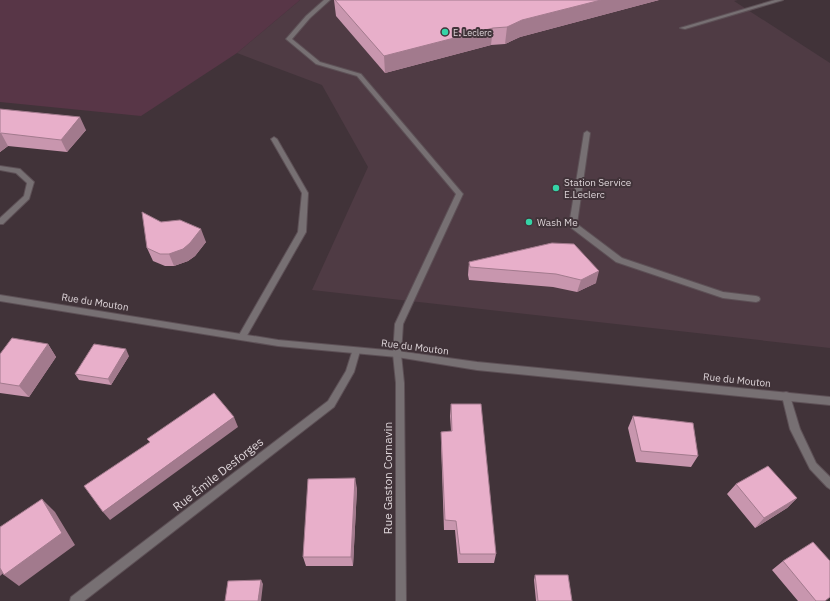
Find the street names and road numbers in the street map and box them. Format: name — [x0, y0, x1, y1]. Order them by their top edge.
street label: Rue du Mouton — [60, 290, 130, 314]
street label: Rue du Mouton — [381, 336, 449, 358]
street label: Rue du Mouton — [703, 370, 771, 390]
street label: Rue Gaston Cornavin — [380, 422, 395, 534]
street label: Rue Émile Desforges — [170, 434, 266, 514]

